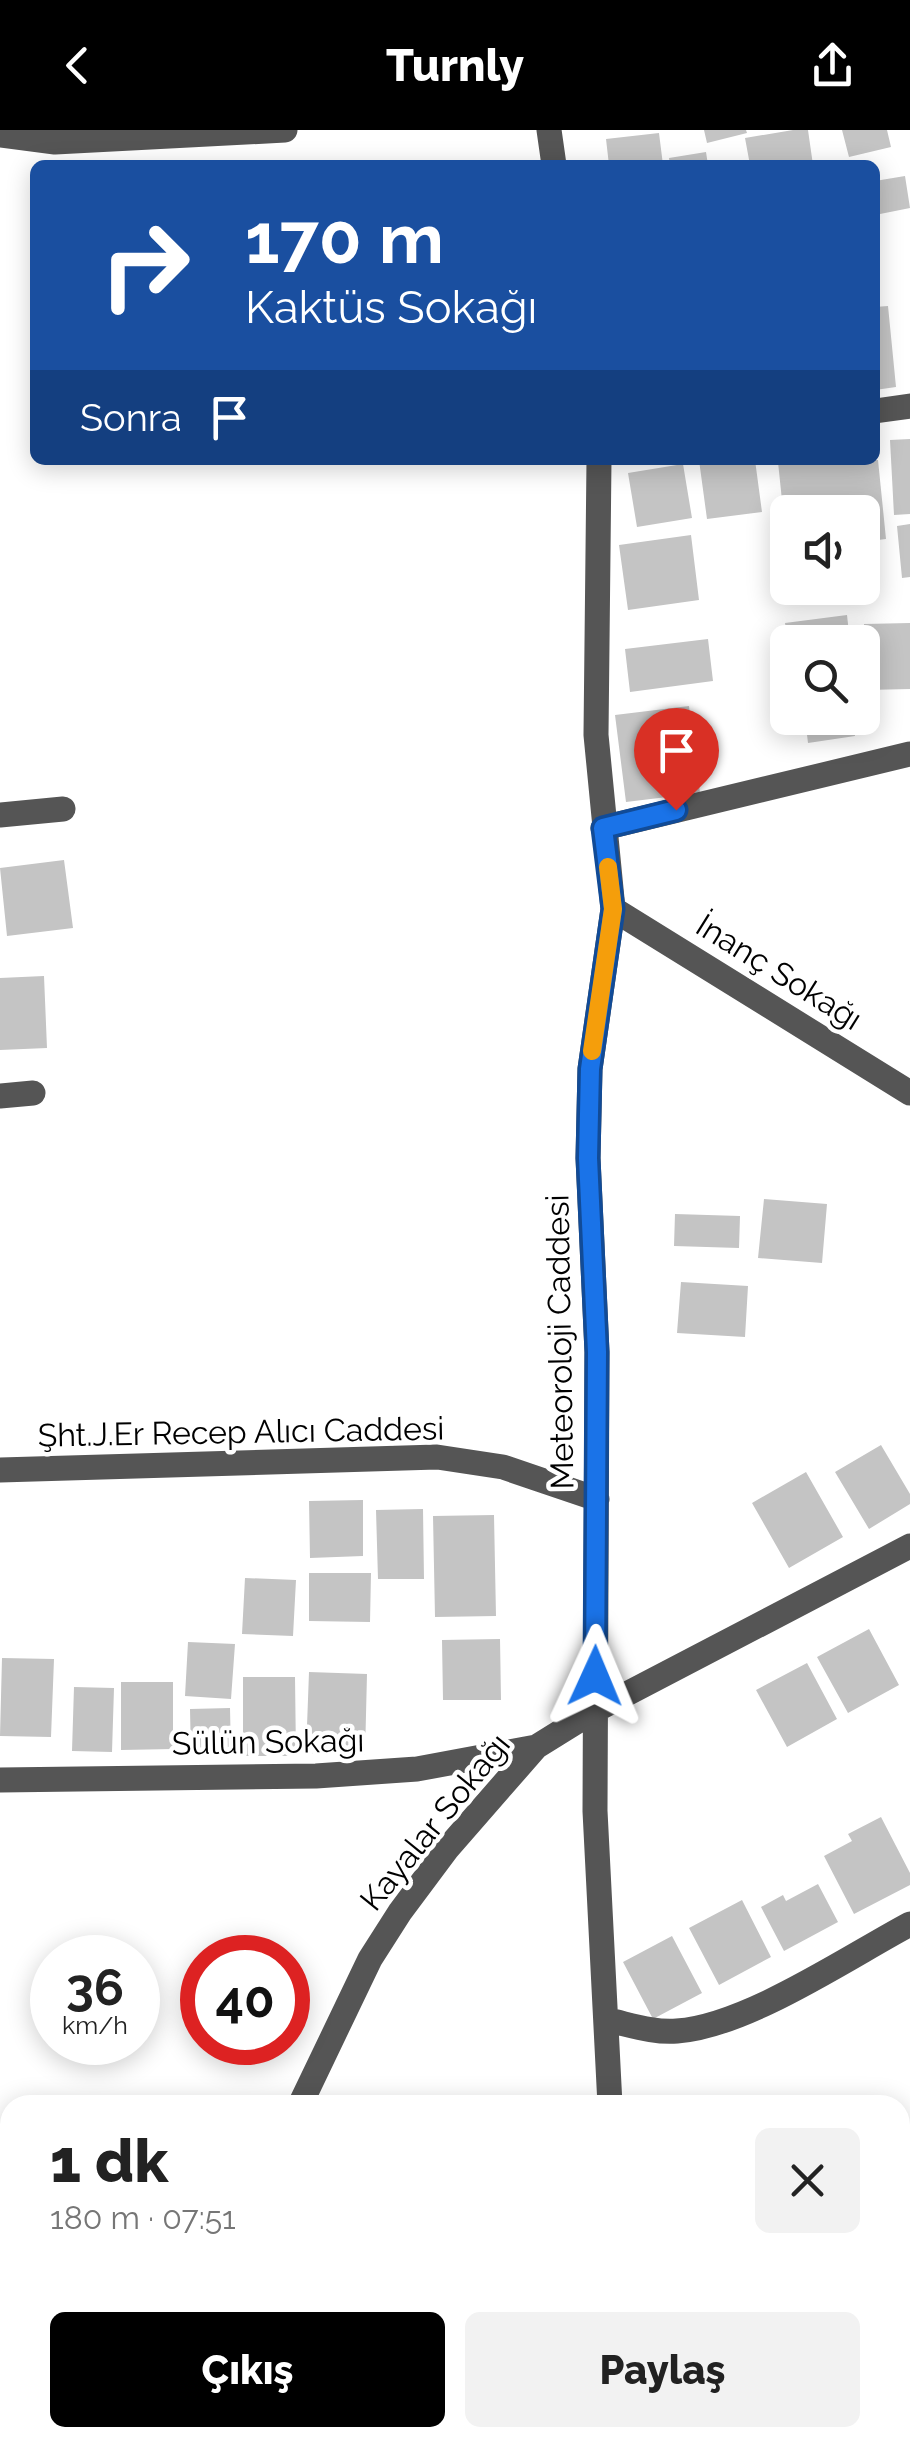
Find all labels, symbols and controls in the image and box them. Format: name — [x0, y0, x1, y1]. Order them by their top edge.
icon: back — [50, 38, 105, 93]
icon: share — [805, 38, 860, 93]
text: Turnly — [386, 39, 524, 92]
text: 170 m — [245, 197, 444, 279]
icon: right — [80, 200, 210, 330]
text: Kaktüs Sokağı — [245, 281, 537, 334]
icon: arrive — [202, 390, 257, 445]
text: Sonra — [80, 395, 182, 440]
map controls — [770, 495, 880, 735]
button: sound — [770, 495, 880, 605]
button: search — [770, 625, 880, 735]
pin — [634, 708, 719, 811]
icon: arrive — [649, 723, 704, 778]
street label: İnanç Sokağı — [690, 906, 869, 1037]
street label: Meteoroloji Caddesi — [538, 1194, 581, 1490]
street label: Şht.J.Er Recep Alıcı Caddesi — [37, 1409, 445, 1454]
position arrow — [543, 1624, 647, 1728]
street label: Sülün Sokağı — [171, 1721, 365, 1762]
street label: Kayalar Sokağı — [352, 1726, 517, 1917]
speed limit sign: 40 — [180, 1935, 310, 2065]
text: 36 — [66, 1958, 124, 2017]
text: km/h — [62, 2010, 128, 2040]
text: 1 dk — [50, 2126, 168, 2196]
button: close — [755, 2128, 860, 2233]
text: 180 m · 07:51 — [50, 2199, 236, 2236]
button: Çıkış — [50, 2312, 445, 2427]
button: Paylaş — [465, 2312, 860, 2427]

